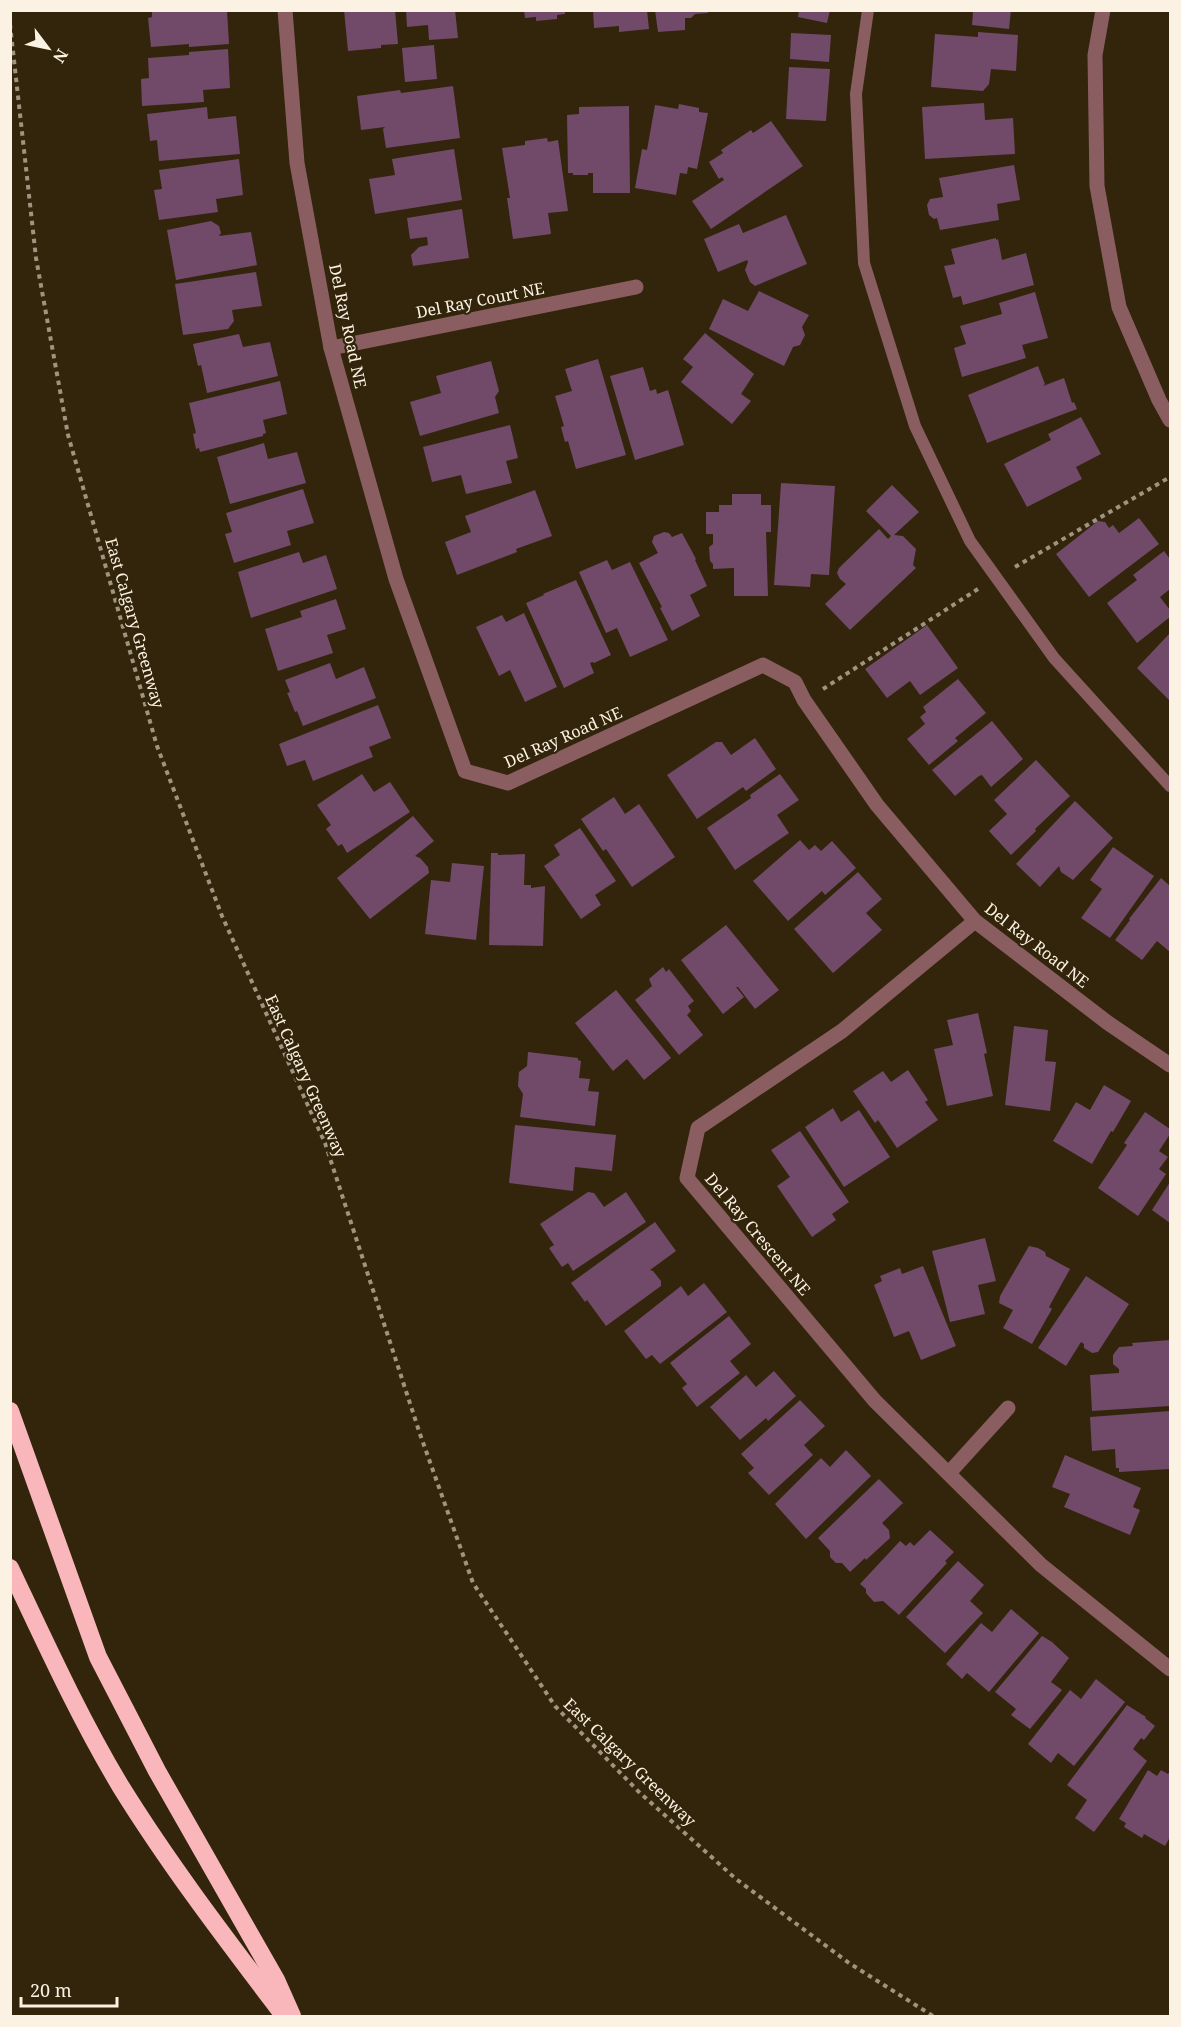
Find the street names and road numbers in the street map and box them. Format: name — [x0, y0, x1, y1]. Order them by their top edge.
street label: Del Ray Road NE — [324, 262, 372, 390]
street label: Del Ray Court NE — [414, 277, 546, 323]
street label: East Calgary Greenway — [100, 535, 170, 712]
street label: Del Ray Road NE — [501, 701, 625, 773]
street label: Del Ray Road NE — [980, 897, 1094, 993]
street label: East Calgary Greenway — [260, 991, 352, 1162]
street label: Del Ray Crescent NE — [700, 1168, 816, 1300]
street label: East Calgary Greenway — [559, 1693, 702, 1832]

